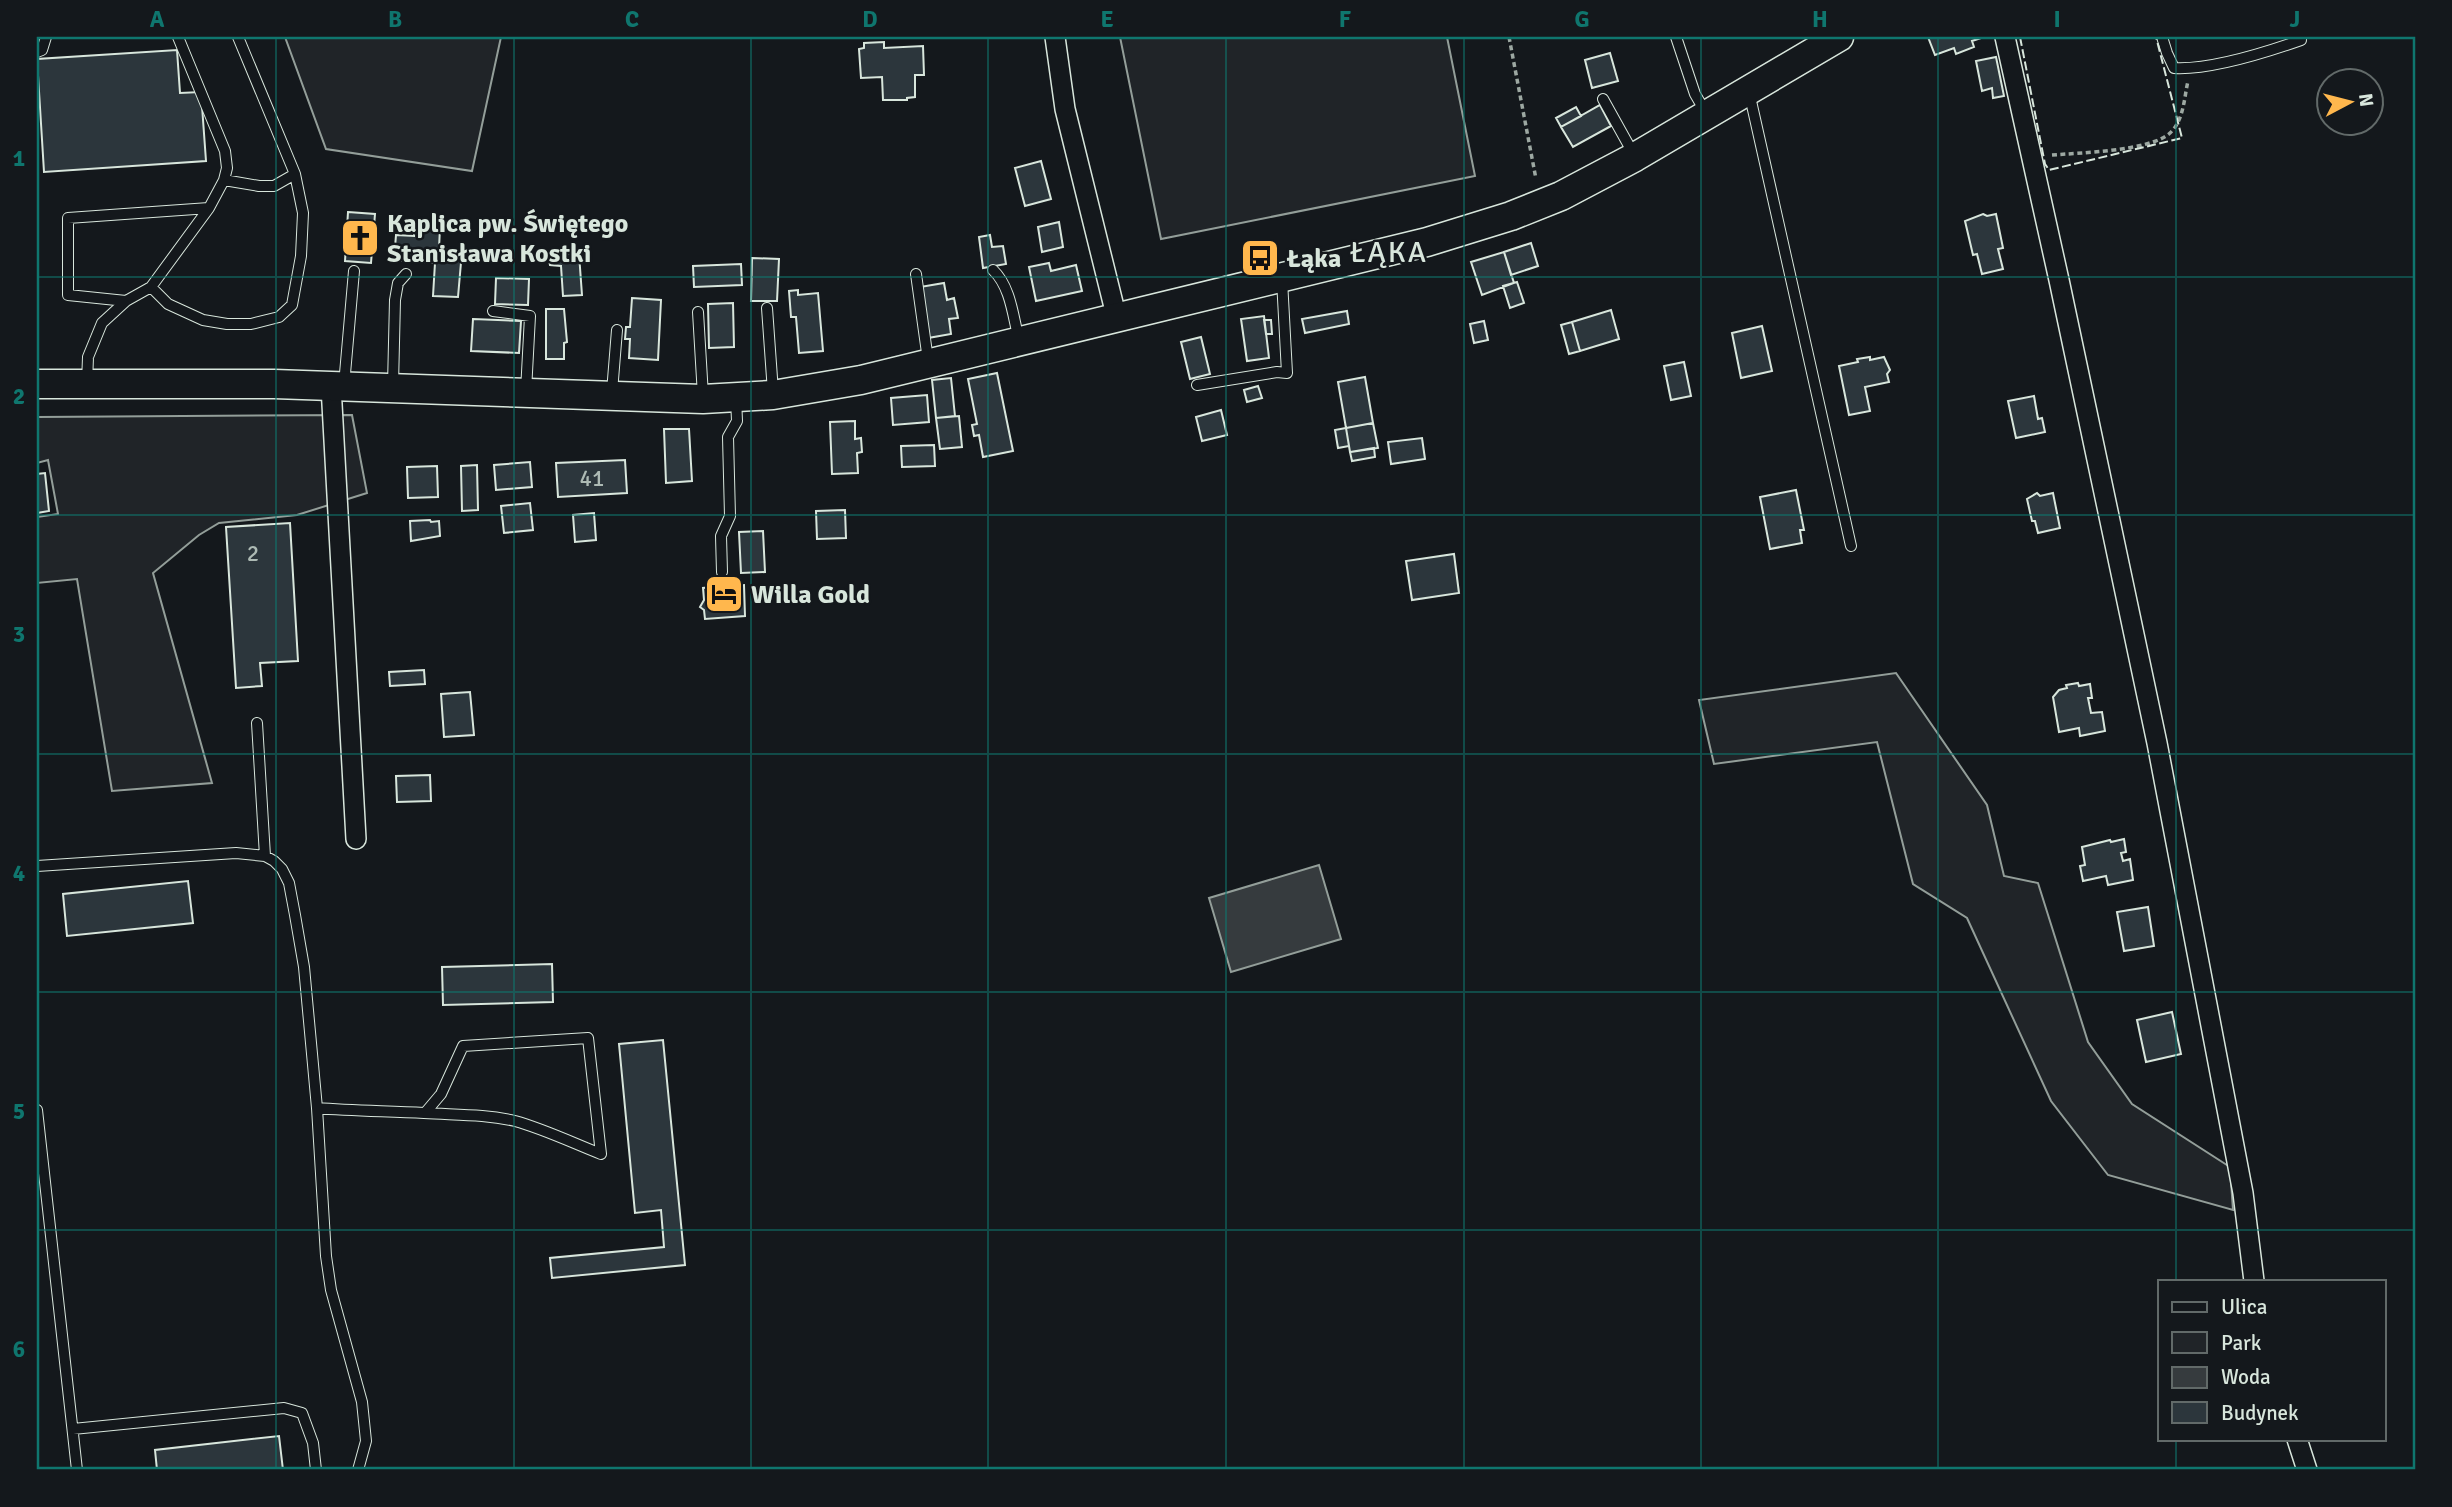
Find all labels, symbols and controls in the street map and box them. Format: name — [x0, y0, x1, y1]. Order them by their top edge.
text: A — [150, 5, 165, 34]
text: B — [388, 5, 402, 34]
text: C — [625, 5, 639, 34]
text: D — [862, 5, 878, 34]
text: E — [1100, 5, 1114, 34]
text: F — [1339, 5, 1351, 34]
text: G — [1574, 5, 1590, 34]
text: H — [1812, 5, 1828, 34]
text: I — [2053, 5, 2061, 34]
text: J — [2290, 5, 2300, 34]
north arrow — [2316, 66, 2386, 136]
text: N — [2353, 92, 2379, 108]
text: 1 — [13, 144, 25, 173]
place label: Kaplica pw. Świętego Stanisława Kostki — [387, 208, 628, 270]
church icon: Kaplica pw. Świętego Stanisława Kostki — [339, 217, 381, 259]
district label: ŁĄKA — [1350, 234, 1428, 271]
bus stop icon: Łąka — [1239, 237, 1281, 279]
place label: Łąka — [1286, 243, 1341, 275]
text: 2 — [13, 382, 25, 411]
house number: 41 — [580, 464, 604, 493]
house number: 2 — [247, 539, 259, 568]
hotel icon: Willa Gold — [703, 573, 745, 615]
place label: Willa Gold — [751, 579, 870, 611]
text: 3 — [13, 620, 25, 649]
text: 4 — [13, 859, 25, 888]
text: 5 — [13, 1097, 25, 1126]
legend — [2158, 1280, 2386, 1440]
text: Ulica — [2221, 1294, 2267, 1320]
text: Park — [2221, 1330, 2262, 1356]
text: 6 — [13, 1335, 25, 1364]
text: Woda — [2221, 1364, 2271, 1390]
text: Budynek — [2221, 1400, 2299, 1426]

